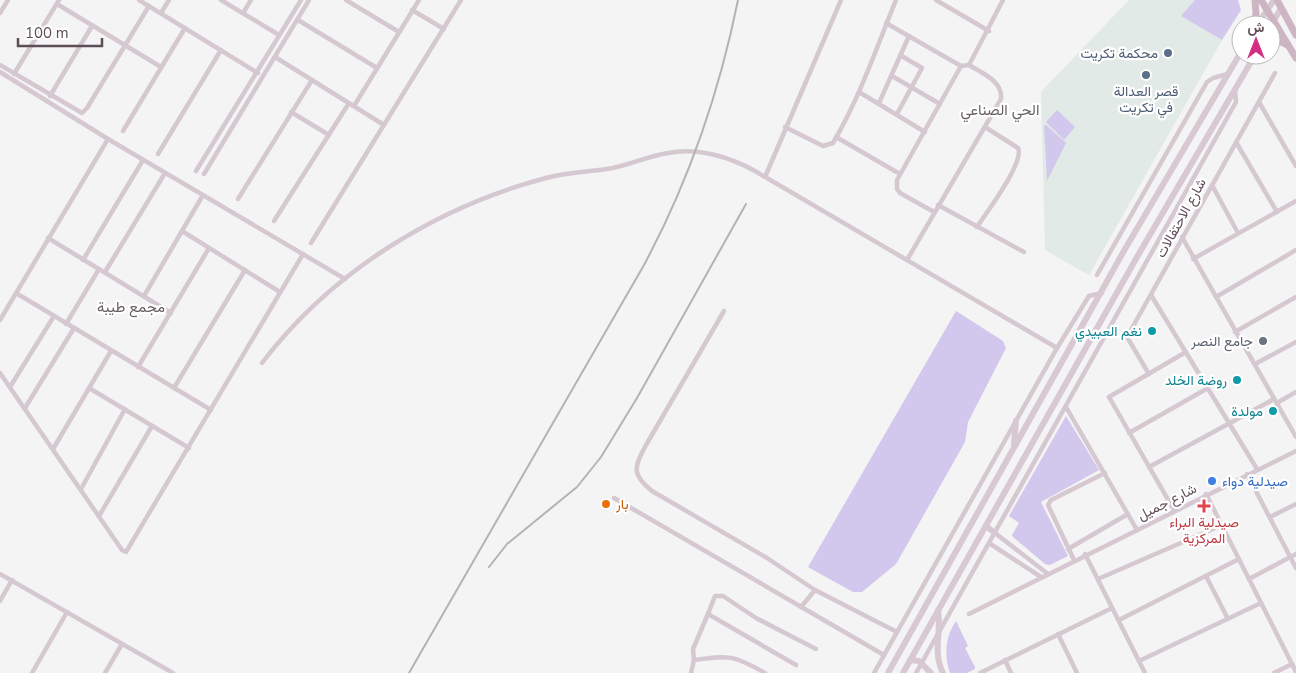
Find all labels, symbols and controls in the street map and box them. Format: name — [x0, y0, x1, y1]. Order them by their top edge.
scale bar — [18, 15, 101, 47]
north arrow — [1231, 15, 1281, 65]
text: ش — [1248, 18, 1265, 37]
text: 100 m — [25, 23, 69, 43]
place label: محكمة تكريت — [1080, 44, 1158, 63]
marker: محكمة تكريت — [1162, 47, 1174, 59]
marker: قصر العدالة في تكريت — [1140, 69, 1152, 81]
place label: قصر العدالة في تكريت — [1114, 82, 1178, 119]
district label: الحي الصناعي — [961, 100, 1039, 123]
street label: شارع الاحتفالات — [1151, 175, 1212, 262]
district label: مجمع طيبة — [97, 297, 165, 318]
place label: نغم العبيدي — [1075, 322, 1142, 343]
marker: نغم العبيدي — [1146, 325, 1158, 337]
place label: جامع النصر — [1190, 332, 1253, 352]
marker: جامع النصر — [1257, 335, 1269, 347]
place label: روضة الخلد — [1165, 371, 1227, 390]
marker: روضة الخلد — [1231, 374, 1243, 386]
place label: مولدة — [1231, 402, 1263, 421]
marker: مولدة — [1267, 405, 1279, 417]
place label: صيدلية دواء — [1222, 472, 1288, 491]
marker: صيدلية دواء — [1206, 475, 1218, 487]
street label: شارع جميل — [1134, 479, 1200, 526]
place label: بار — [615, 495, 629, 514]
marker: بار — [600, 498, 612, 510]
marker: صيدلية البراء المركزية — [1198, 500, 1210, 512]
place label: صيدلية البراء المركزية — [1169, 513, 1239, 548]

